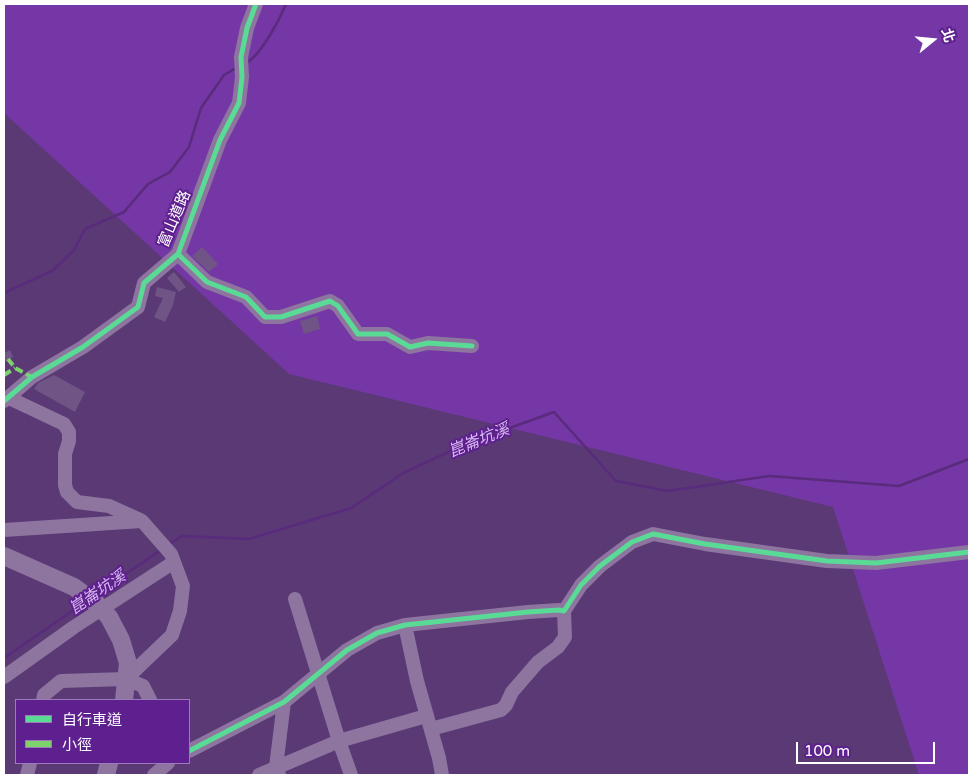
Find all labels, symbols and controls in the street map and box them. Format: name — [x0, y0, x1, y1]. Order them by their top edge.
north arrow — [908, 15, 958, 65]
text: 北 — [938, 26, 958, 45]
street label: 富山道路 — [155, 188, 195, 250]
water label: 崑崙坑溪 — [446, 420, 512, 462]
water label: 崑崙坑溪 — [66, 567, 130, 619]
legend — [15, 699, 190, 764]
text: 自行車道 — [62, 711, 122, 729]
scale bar — [798, 732, 937, 764]
text: 小徑 — [62, 736, 92, 754]
text: 100 m — [804, 742, 850, 760]

